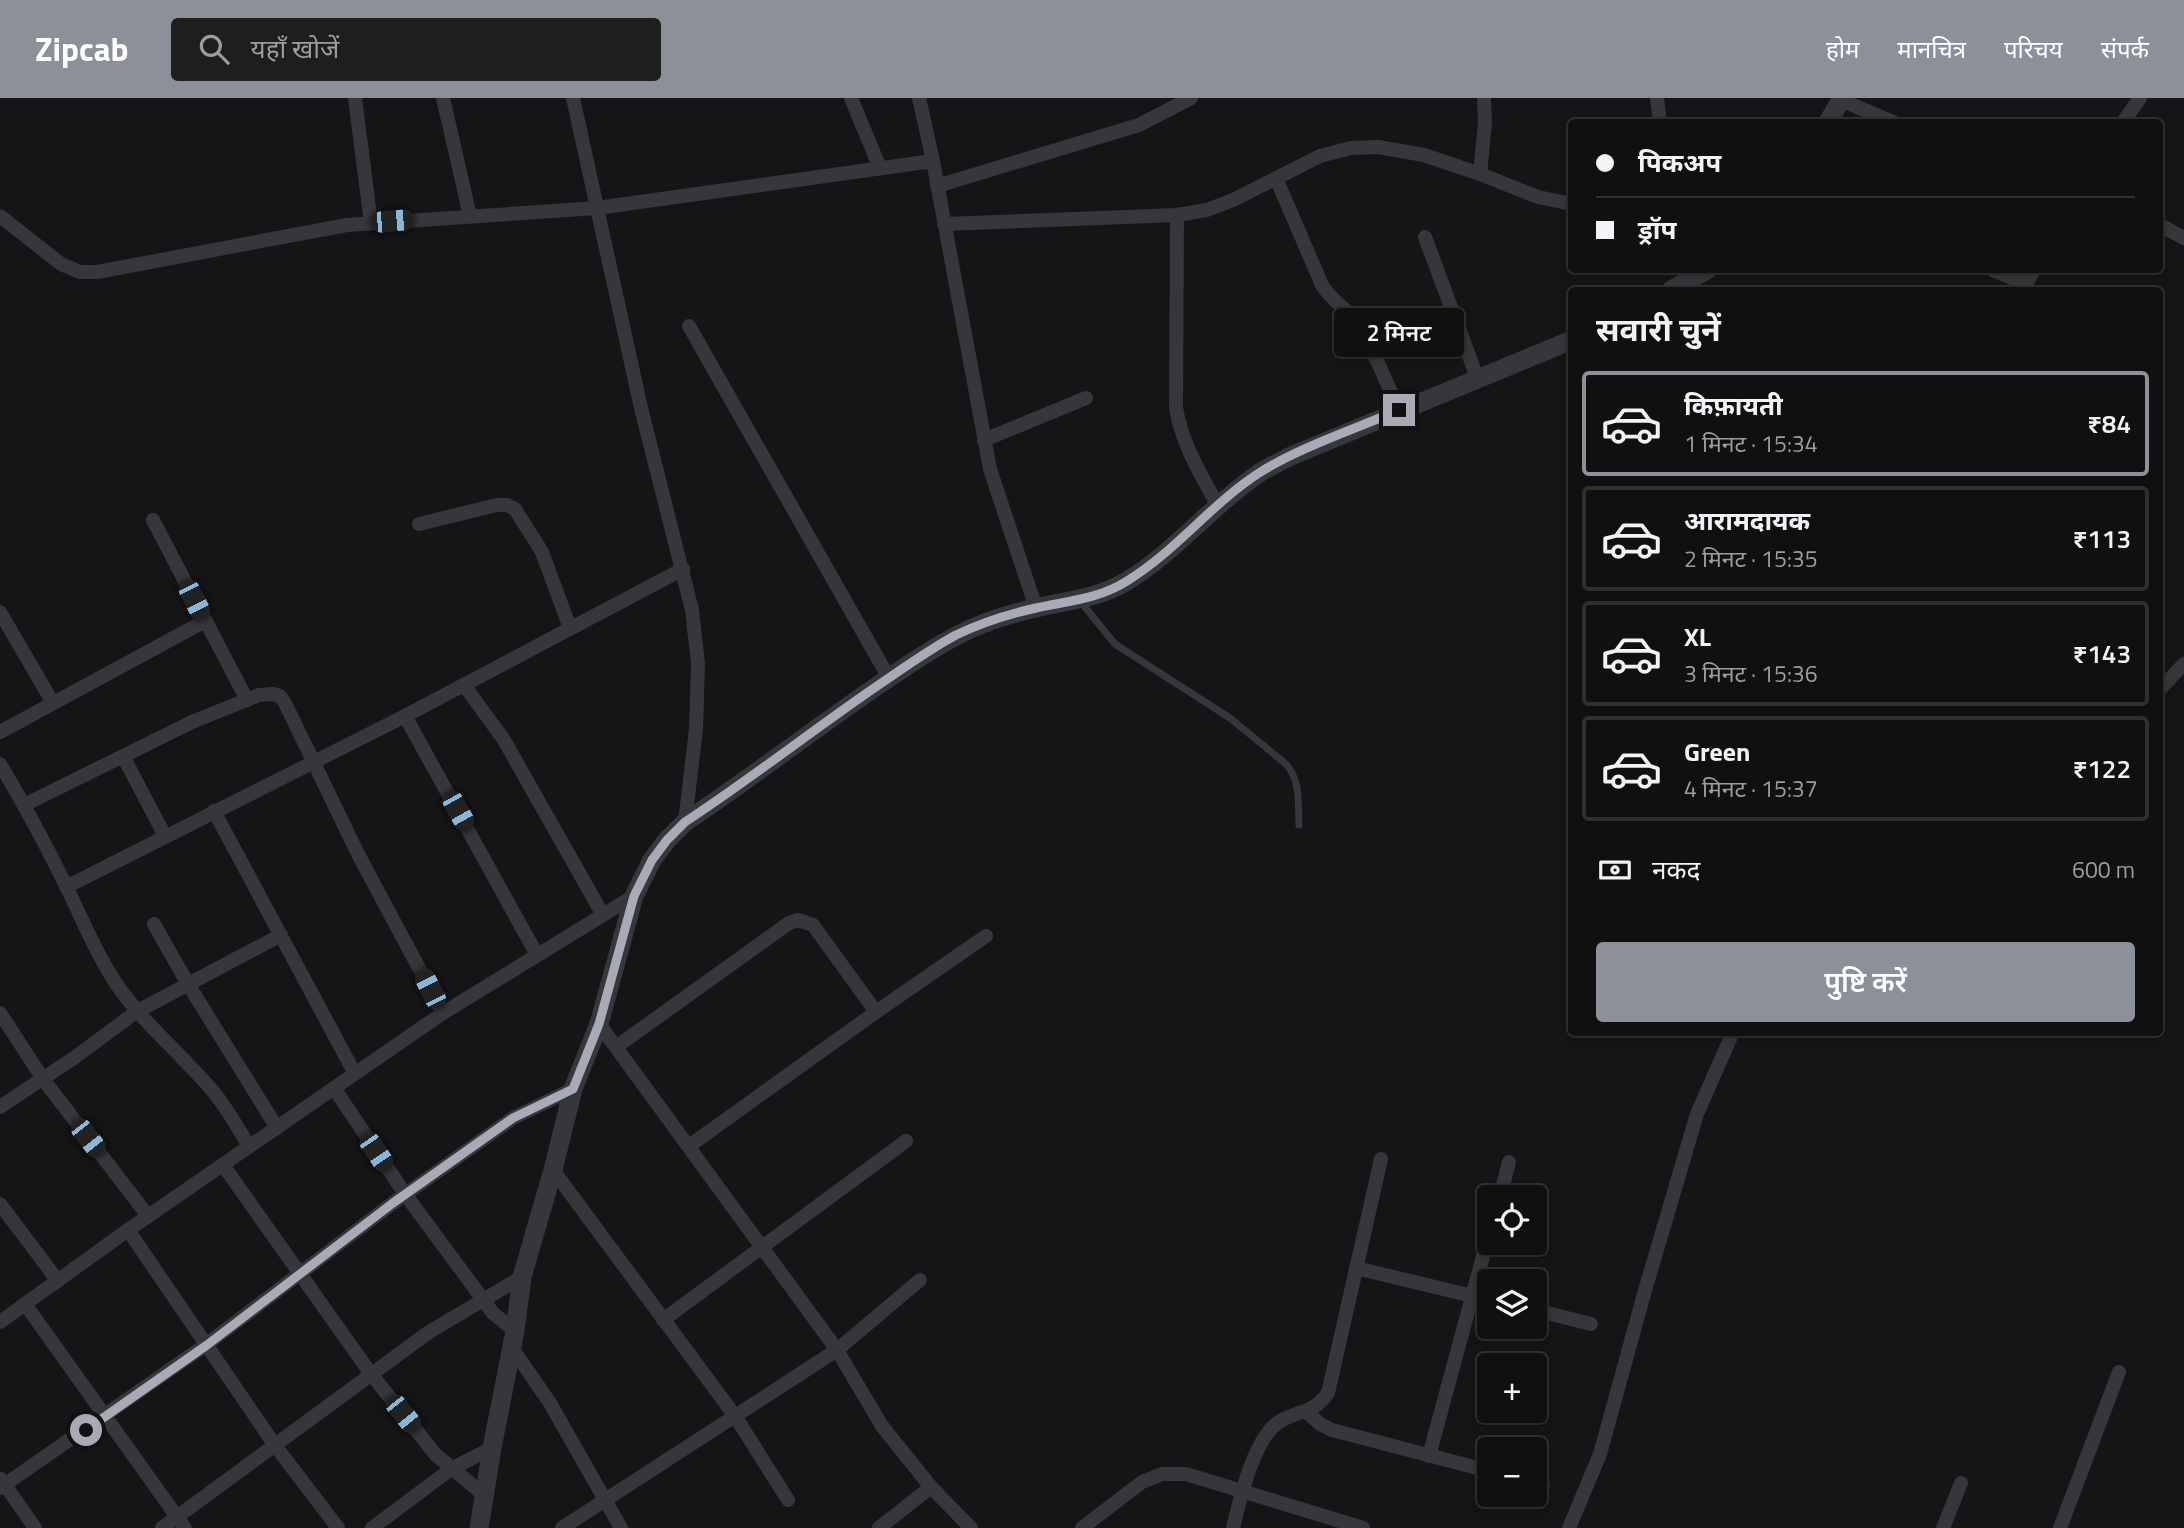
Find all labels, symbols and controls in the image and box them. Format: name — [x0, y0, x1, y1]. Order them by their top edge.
search box — [171, 18, 661, 81]
text: Zipcab — [35, 24, 129, 74]
text: यहाँ खोजें — [251, 29, 339, 68]
icon: search — [195, 30, 233, 68]
text: होम — [1826, 31, 1859, 67]
text: मानचित्र — [1897, 31, 1966, 67]
text: परिचय — [2004, 31, 2063, 67]
text: संपर्क — [2101, 31, 2149, 67]
text: पिकअप — [1638, 143, 1721, 182]
car — [371, 209, 414, 233]
text: ड्रॉप — [1638, 210, 1676, 249]
text: सवारी चुनें — [1596, 305, 1721, 353]
callout: 2 मिनट — [1334, 308, 1464, 358]
text: 2 मिनट — [1367, 315, 1431, 350]
text: किफ़ायती — [1684, 386, 1783, 425]
icon: car — [1600, 392, 1663, 455]
route end — [1383, 394, 1415, 426]
text: ₹84 — [2087, 404, 2131, 443]
text: 1 मिनट · 15:34 — [1684, 426, 1818, 461]
text: आरामदायक — [1684, 501, 1810, 540]
icon: car — [1600, 507, 1663, 570]
text: ₹113 — [2073, 519, 2131, 558]
text: 2 मिनट · 15:35 — [1684, 541, 1818, 576]
car — [176, 577, 213, 623]
text: XL — [1684, 617, 1711, 656]
icon: car — [1600, 622, 1663, 685]
text: ₹143 — [2073, 634, 2131, 673]
text: 3 मिनट · 15:36 — [1684, 656, 1818, 691]
text: Green — [1684, 732, 1750, 771]
icon: car — [1600, 737, 1663, 800]
text: ₹122 — [2073, 749, 2131, 788]
text: 4 मिनट · 15:37 — [1684, 771, 1818, 806]
car — [439, 788, 478, 834]
text: नकद — [1652, 850, 1700, 889]
icon: cash — [1596, 851, 1634, 889]
text: 600 m — [2072, 852, 2135, 887]
button: पुष्टि करें — [1596, 942, 2135, 1022]
car — [412, 966, 449, 1012]
car — [67, 1115, 110, 1161]
car — [356, 1129, 397, 1175]
map controls — [1477, 1185, 1547, 1507]
button: locate — [1477, 1185, 1547, 1255]
button: layers — [1477, 1269, 1547, 1339]
button: + — [1477, 1353, 1547, 1423]
car — [382, 1391, 425, 1437]
route start — [70, 1414, 102, 1446]
button: − — [1477, 1437, 1547, 1507]

